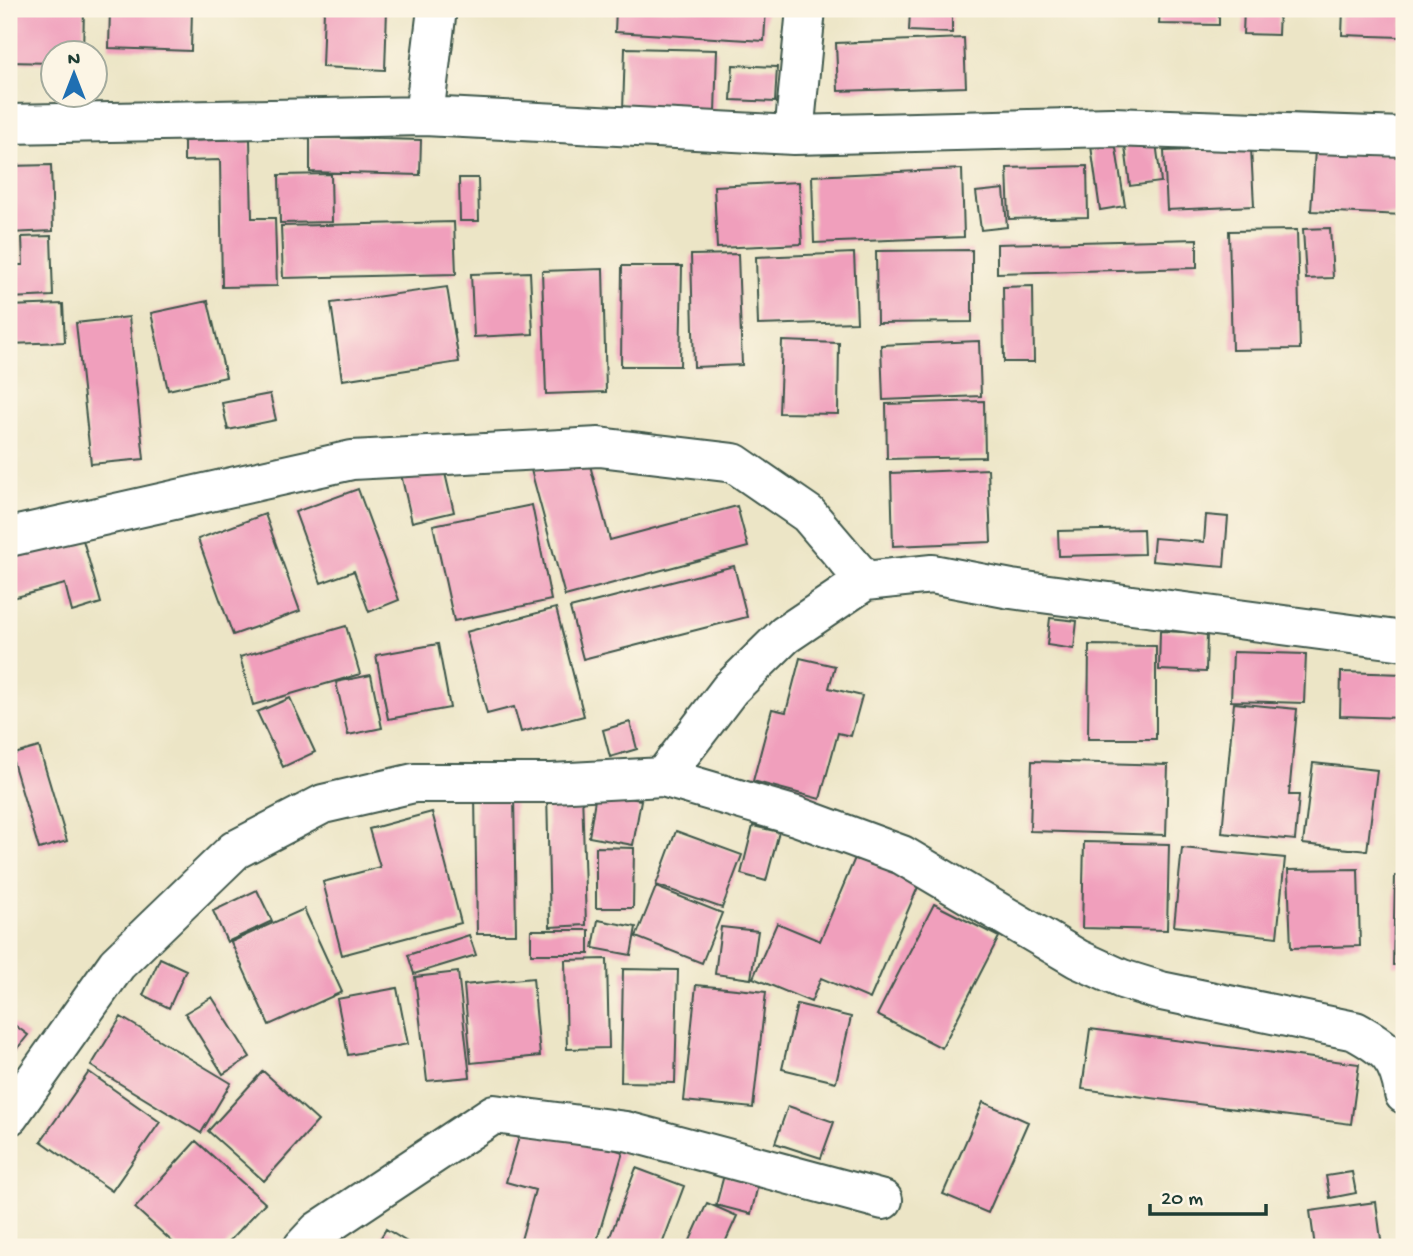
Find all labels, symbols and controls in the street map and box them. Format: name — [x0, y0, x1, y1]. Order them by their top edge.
north arrow — [38, 38, 108, 108]
text: N — [68, 49, 80, 72]
scale bar — [1150, 1172, 1266, 1216]
text: 20 m — [1161, 1188, 1203, 1213]

